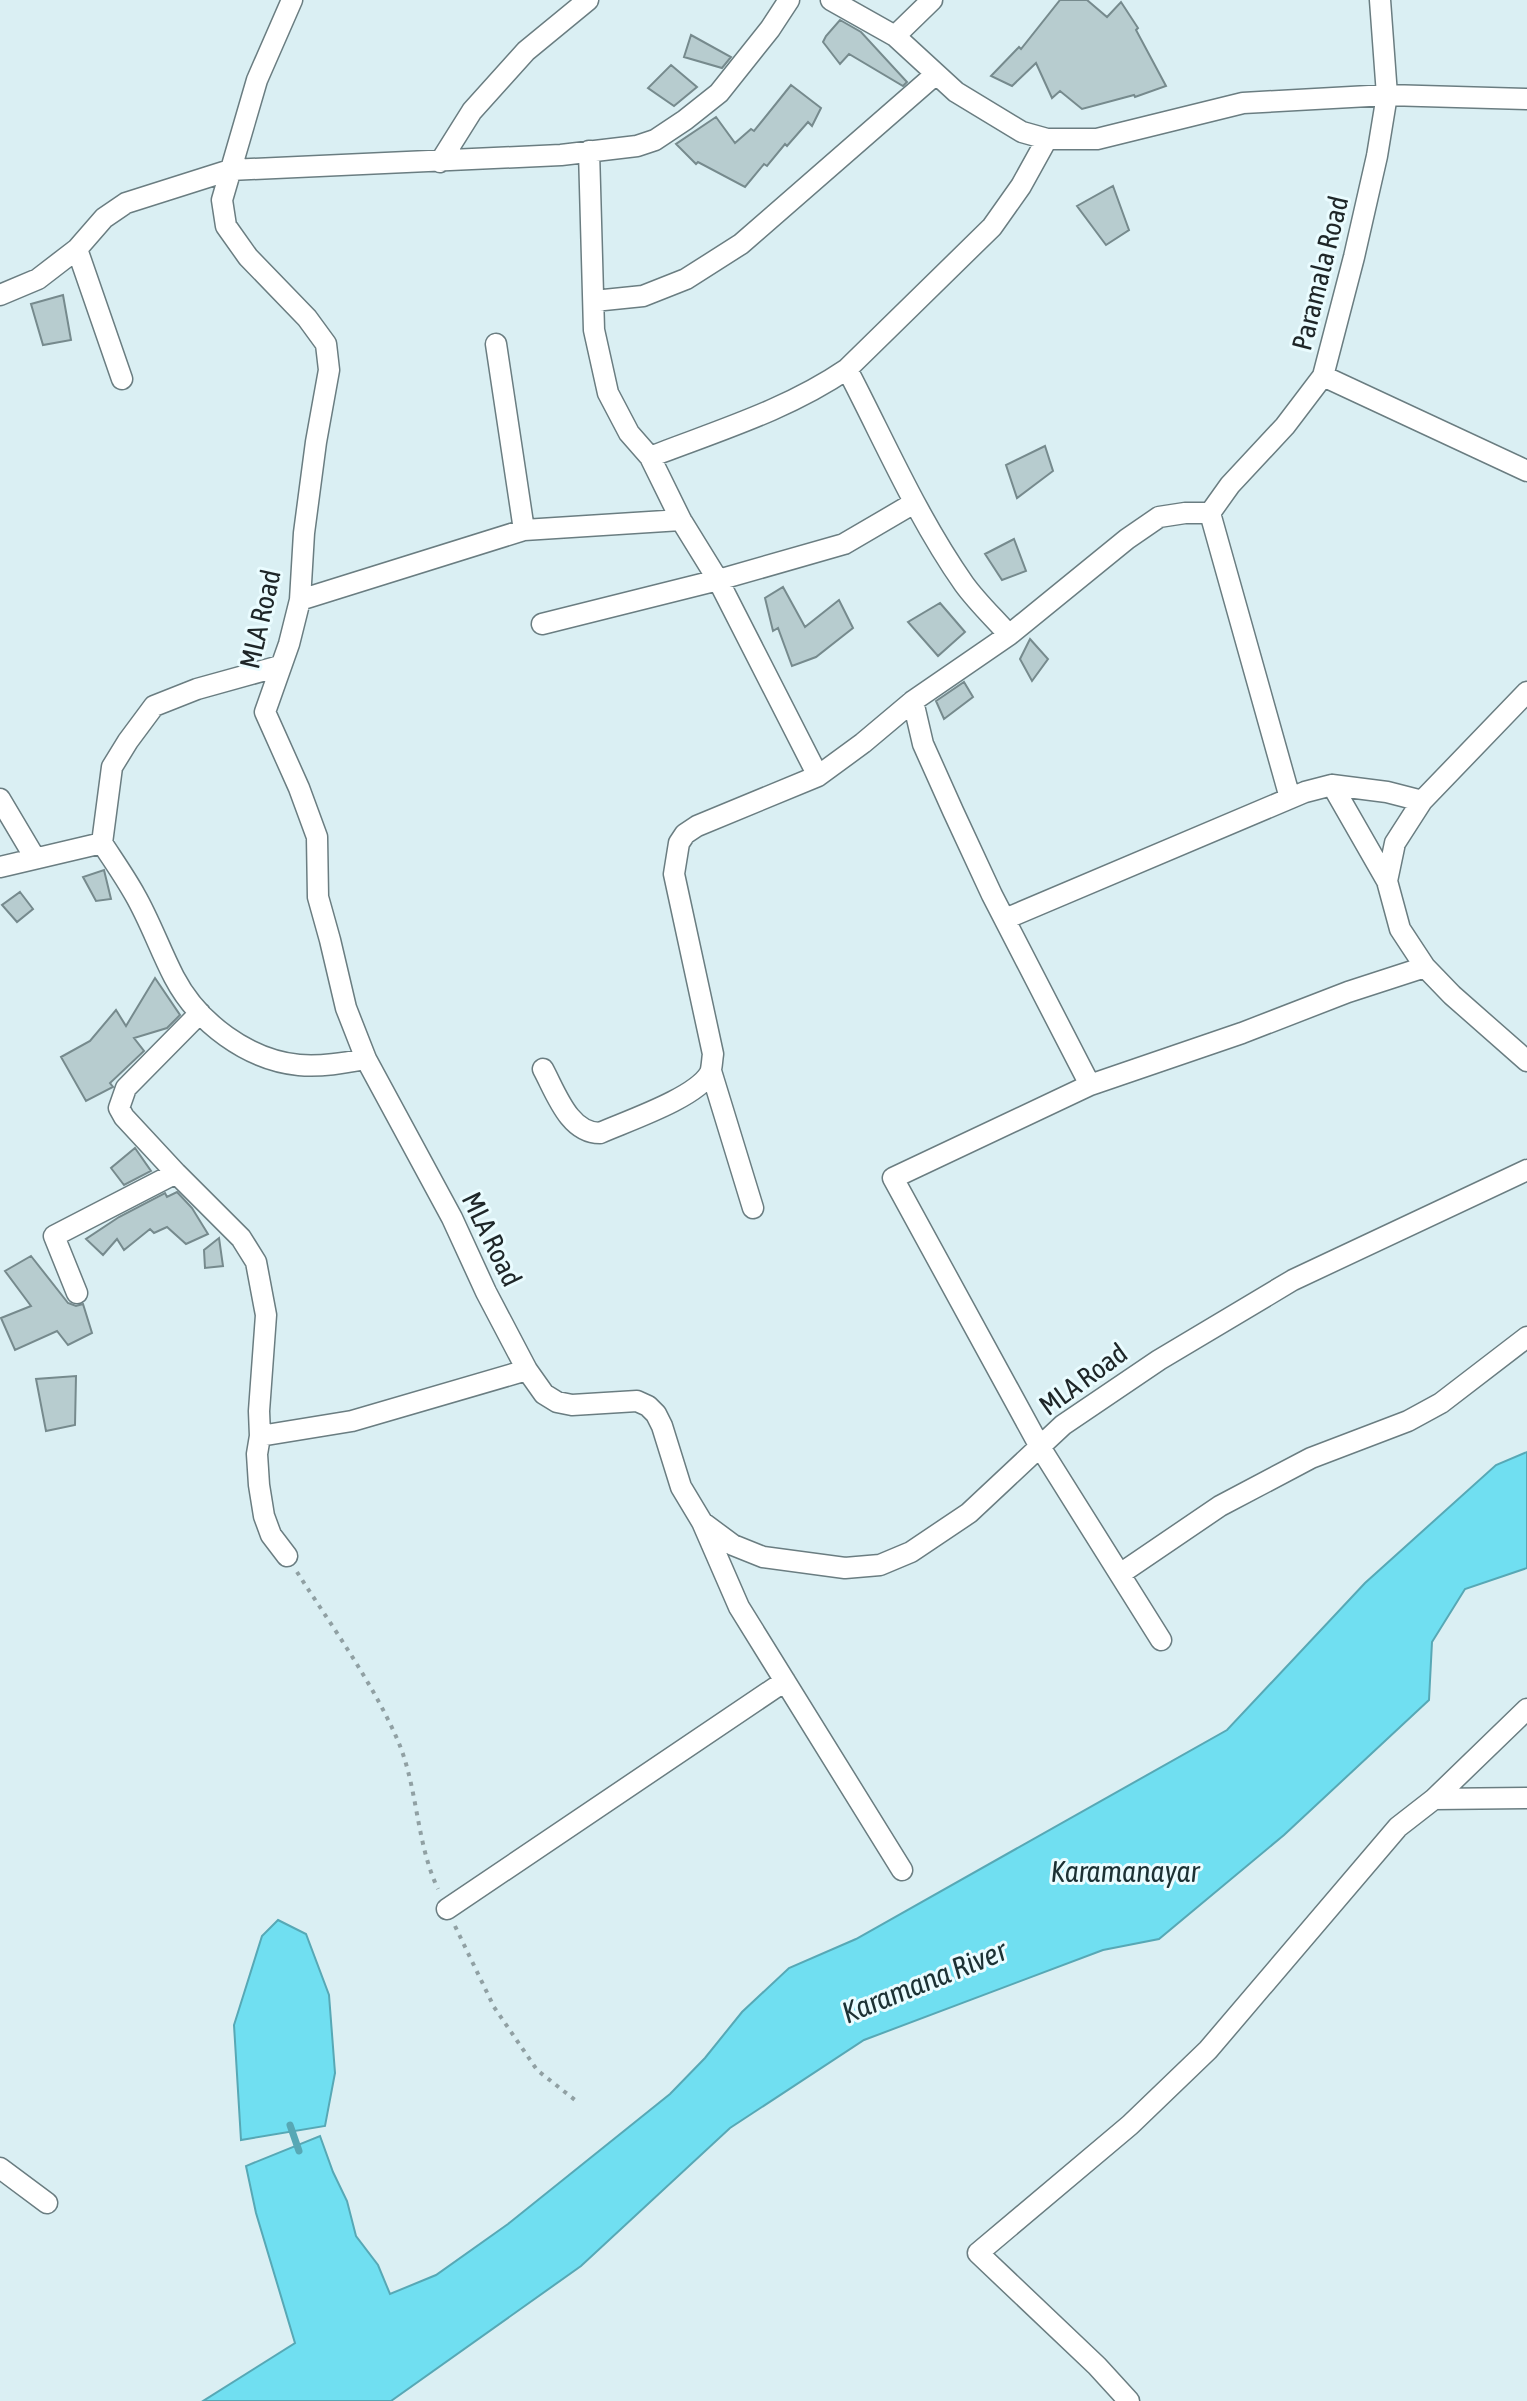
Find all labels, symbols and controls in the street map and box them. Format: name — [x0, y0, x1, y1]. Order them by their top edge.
street label: Paramala Road — [1285, 193, 1355, 353]
street label: MLA Road — [233, 566, 287, 672]
street label: MLA Road — [456, 1187, 528, 1291]
street label: MLA Road — [1033, 1336, 1133, 1422]
water label: Karamanayar — [1051, 1854, 1201, 1888]
water label: Karamana River — [837, 1932, 1012, 2029]

